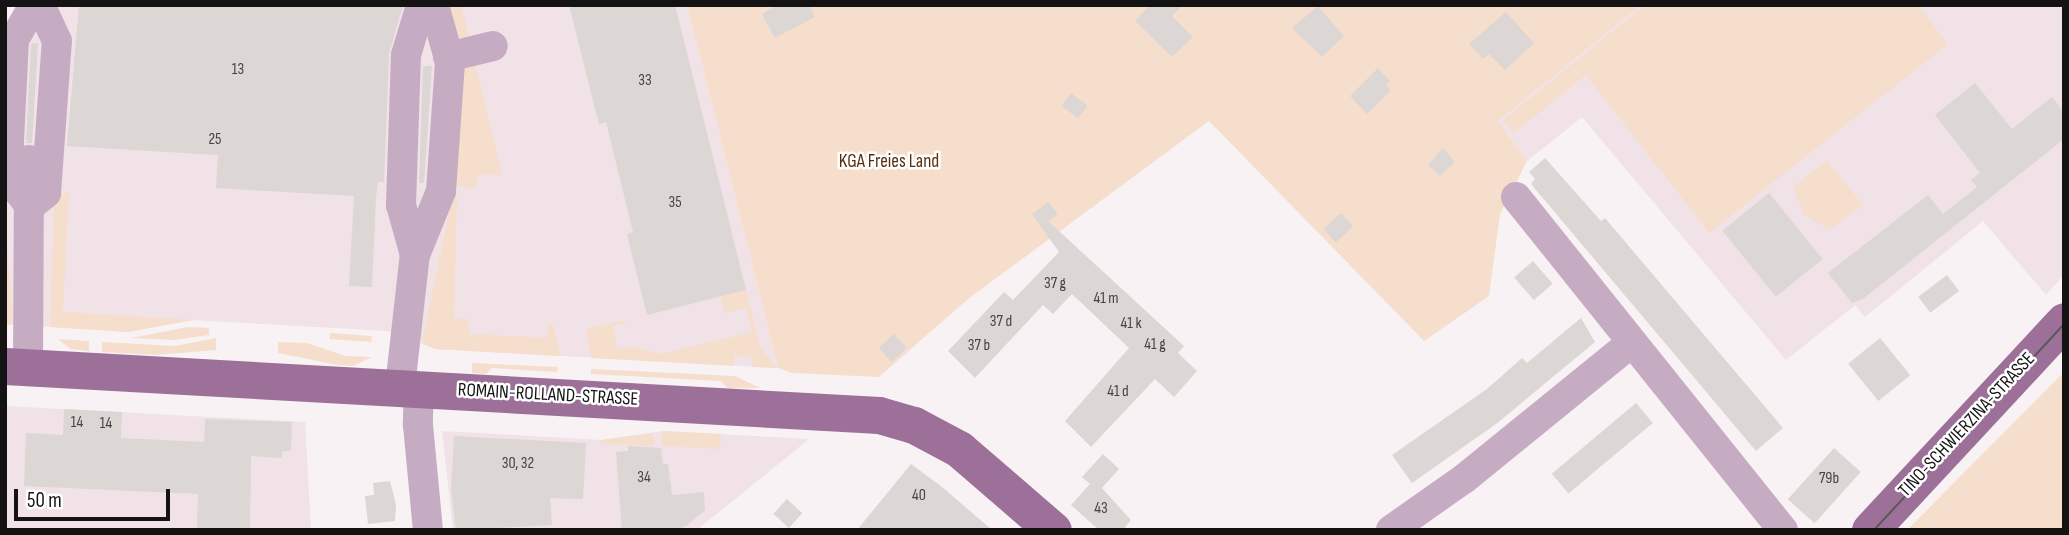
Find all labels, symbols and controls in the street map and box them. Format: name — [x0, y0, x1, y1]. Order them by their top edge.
house number: 13 — [232, 60, 244, 80]
house number: 33 — [638, 71, 652, 91]
house number: 25 — [208, 130, 222, 150]
park label: KGA Freies Land — [839, 151, 939, 173]
house number: 35 — [668, 193, 682, 213]
house number: 37 g — [1044, 274, 1066, 294]
house number: 41 m — [1093, 289, 1119, 309]
house number: 37 d — [990, 312, 1012, 332]
house number: 41 k — [1121, 314, 1141, 334]
house number: 41 g — [1144, 335, 1166, 355]
house number: 37 b — [968, 336, 990, 356]
street label: TINO-SCHWIERZINA-STRASSE — [1894, 348, 2040, 502]
street label: ROMAIN-ROLLAND-STRASSE — [457, 379, 639, 411]
house number: 41 d — [1107, 382, 1129, 402]
house number: 14 — [71, 413, 83, 433]
house number: 14 — [100, 414, 112, 434]
house number: 30, 32 — [502, 454, 534, 474]
house number: 34 — [637, 468, 651, 488]
house number: 79b — [1819, 469, 1839, 489]
scale bar — [18, 476, 173, 520]
house number: 40 — [912, 486, 926, 506]
text: 50 m — [27, 488, 62, 513]
house number: 43 — [1094, 499, 1108, 519]

